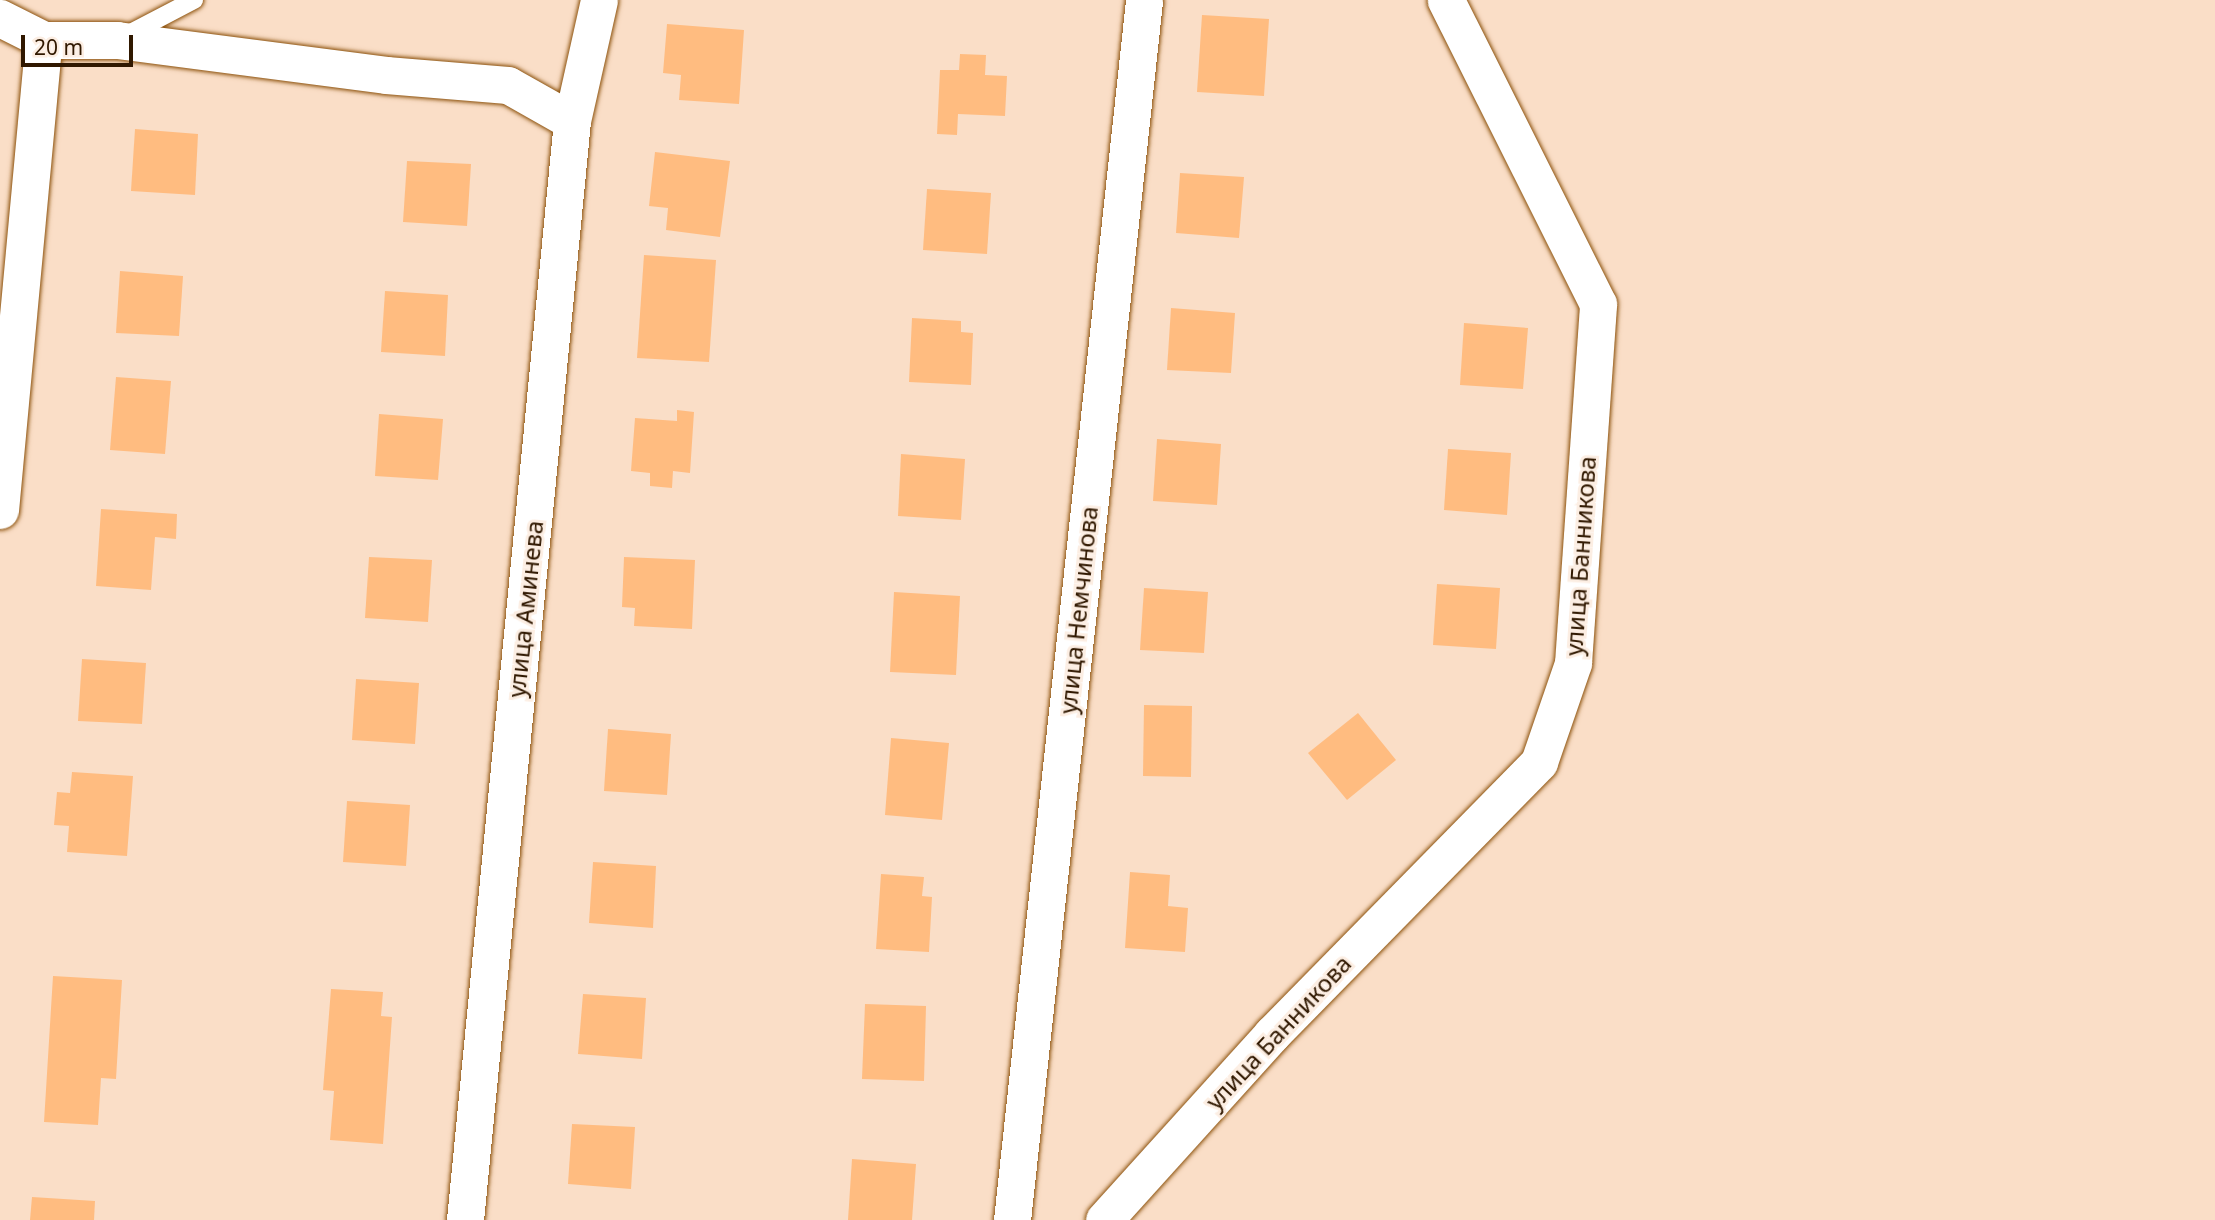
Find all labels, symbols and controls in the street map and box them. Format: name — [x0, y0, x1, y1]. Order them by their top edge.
scale bar — [24, 21, 136, 65]
text: 20 m — [34, 33, 83, 61]
street label: улица Банникова — [1559, 455, 1601, 657]
street label: улица Немчинова — [1053, 505, 1103, 715]
street label: улица Аминева — [501, 519, 549, 699]
street label: улица Банникова — [1199, 949, 1357, 1115]

